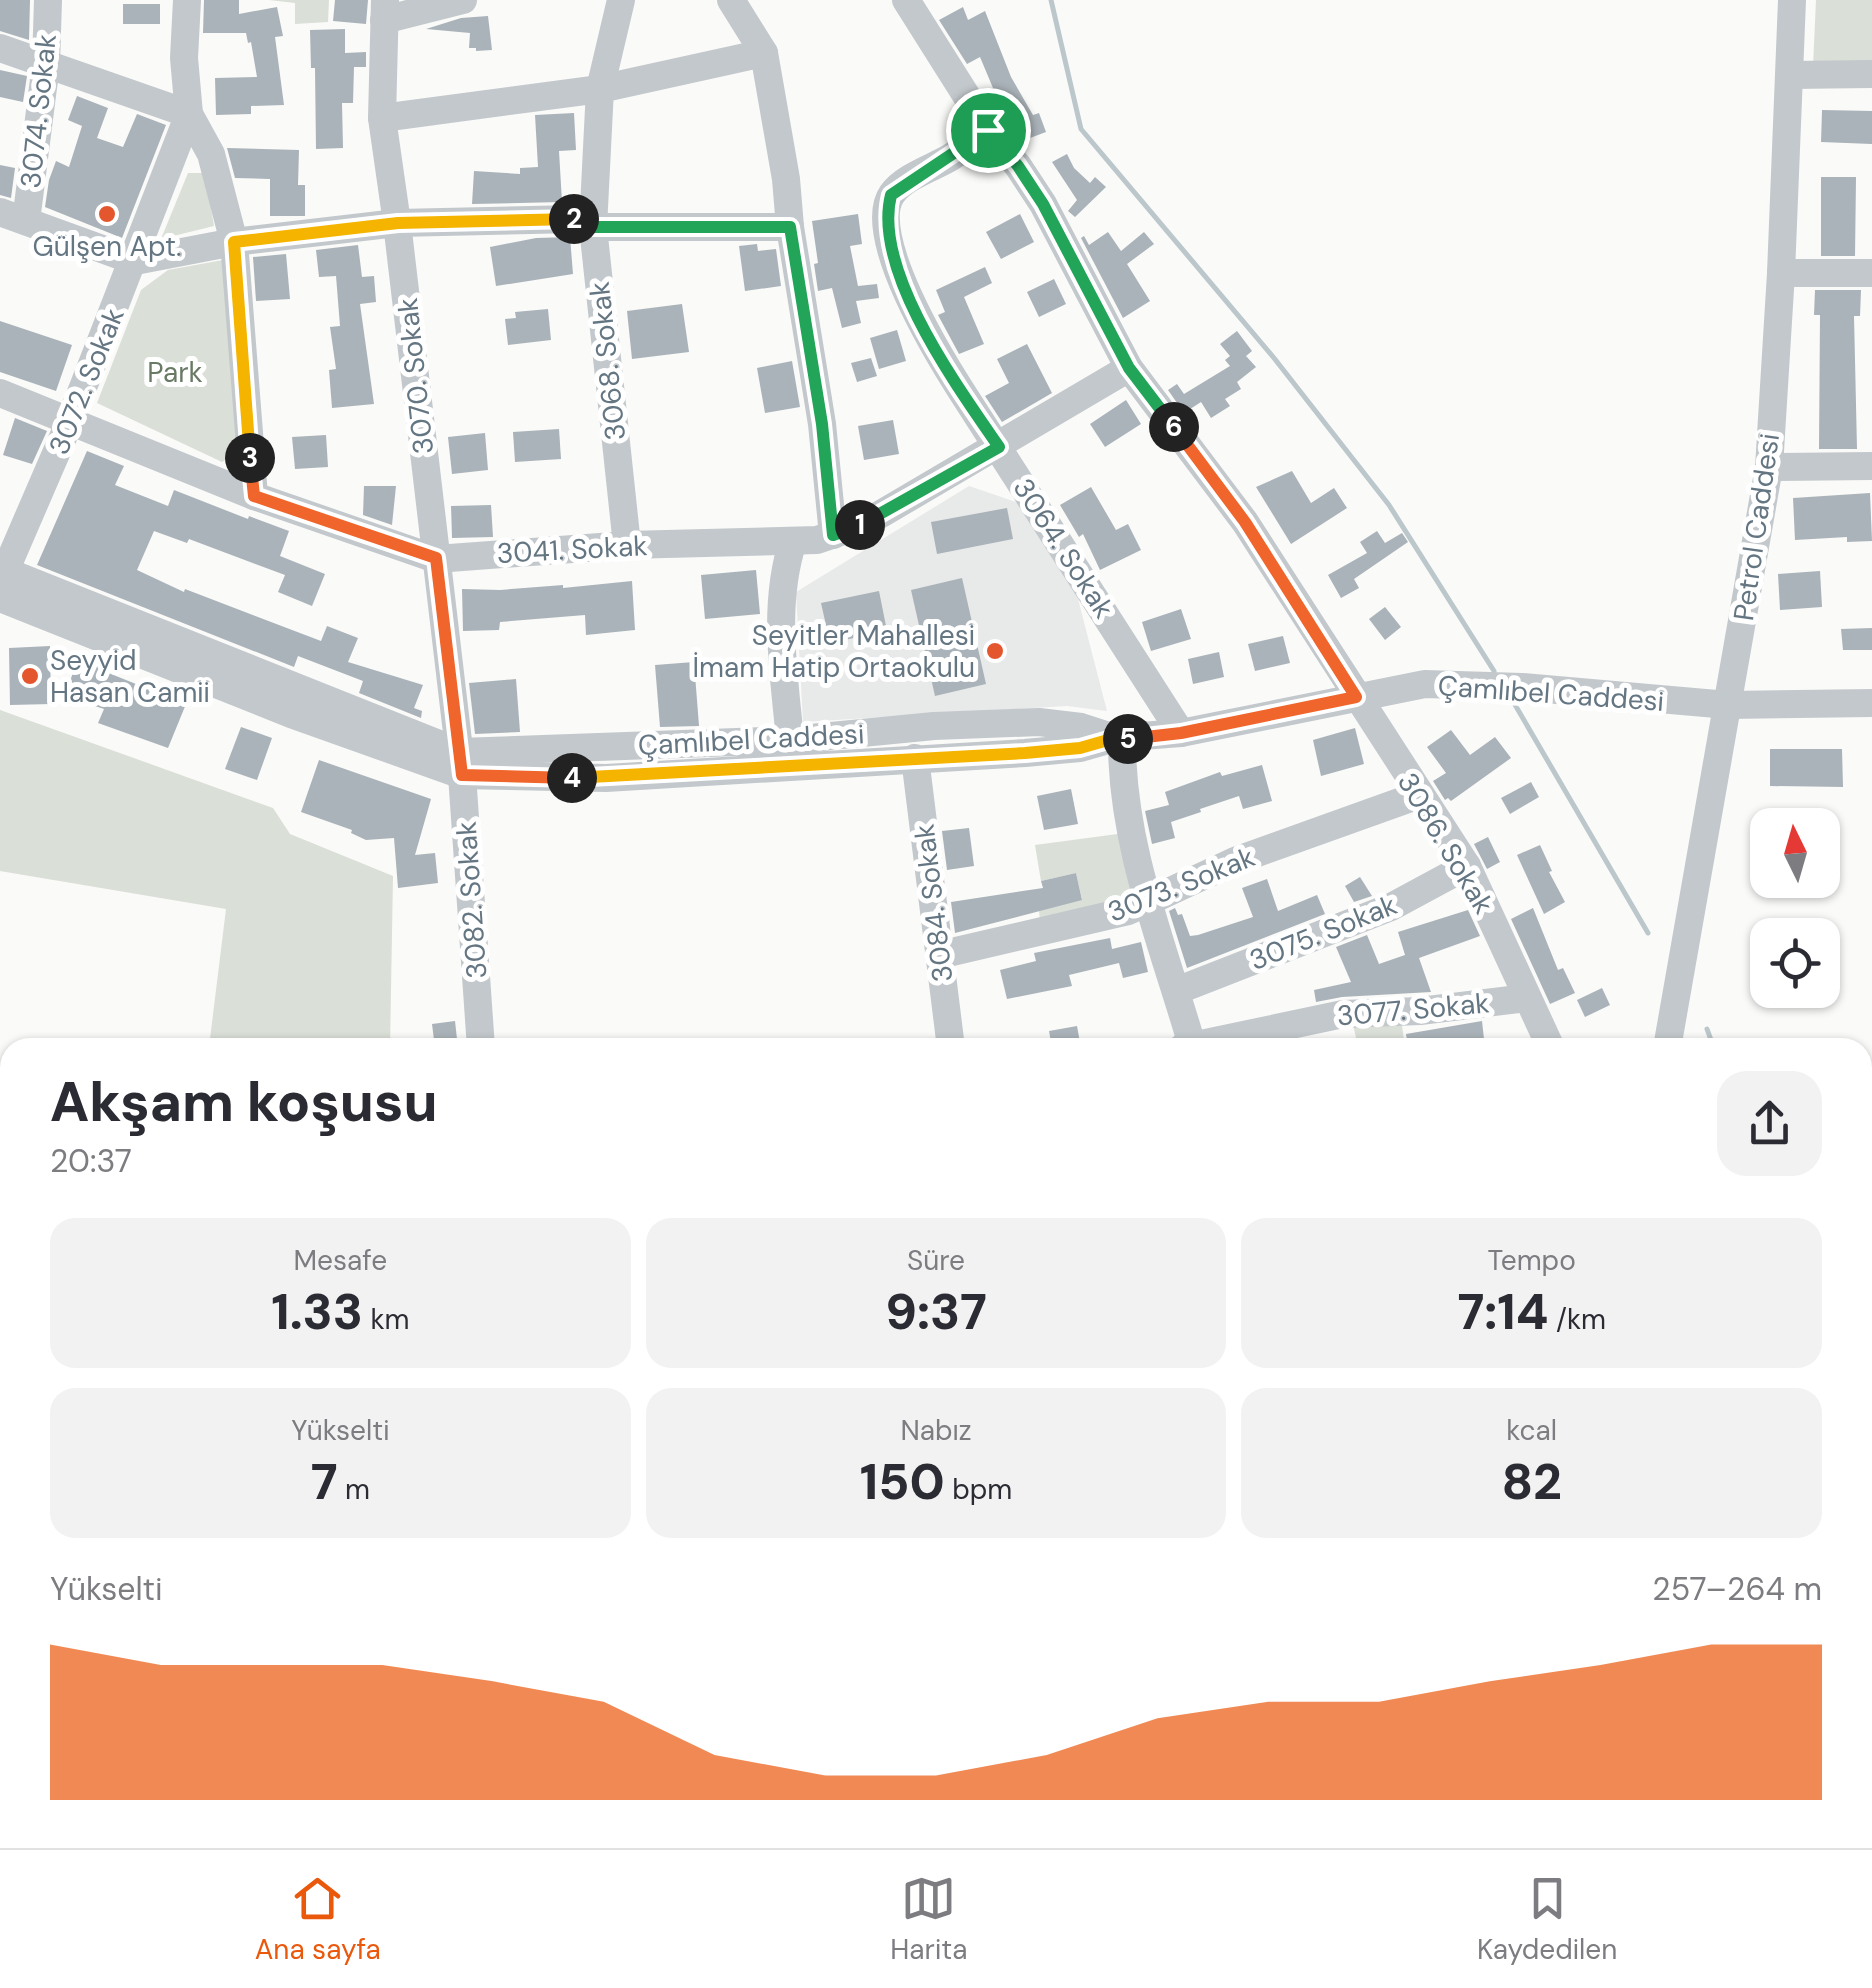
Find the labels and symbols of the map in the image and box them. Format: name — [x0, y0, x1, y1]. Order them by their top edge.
street label: 3074. Sokak — [12, 32, 65, 190]
pin — [946, 88, 1031, 173]
pin: 2 — [549, 194, 599, 244]
marker: Gülşen Apt. — [96, 203, 118, 225]
place label: Gülşen Apt. — [32, 228, 182, 265]
street label: 3068. Sokak — [581, 280, 634, 442]
street label: 3070. Sokak — [389, 296, 442, 456]
street label: 3072. Sokak — [40, 302, 133, 460]
park label: Park — [147, 354, 203, 391]
pin: 6 — [1149, 402, 1199, 452]
street label: Petrol Caddesi — [1725, 431, 1788, 623]
pin: 3 — [225, 433, 275, 483]
street label: 3064. Sokak — [1005, 471, 1123, 625]
pin: 1 — [835, 500, 885, 550]
street label: 3041. Sokak — [496, 527, 648, 572]
place label: Seyitler Mahallesi İmam Hatip Ortaokulu — [692, 617, 975, 686]
marker: Seyitler Mahallesi İmam Hatip Ortaokulu — [984, 640, 1006, 662]
place label: Seyyid Hasan Camii — [50, 642, 210, 711]
marker: Seyyid Hasan Camii — [19, 665, 41, 687]
street label: Çamlıbel Caddesi — [1437, 667, 1665, 720]
pin: 5 — [1103, 714, 1153, 764]
street label: Çamlıbel Caddesi — [637, 715, 865, 764]
pin: 4 — [547, 753, 597, 803]
street label: 3086. Sokak — [1389, 766, 1502, 921]
north arrow — [1750, 808, 1840, 898]
street label: 3082. Sokak — [448, 820, 495, 980]
street label: 3084. Sokak — [905, 822, 962, 984]
street label: 3073. Sokak — [1102, 838, 1260, 931]
street label: 3075. Sokak — [1244, 886, 1402, 979]
street label: 3077. Sokak — [1335, 984, 1491, 1035]

